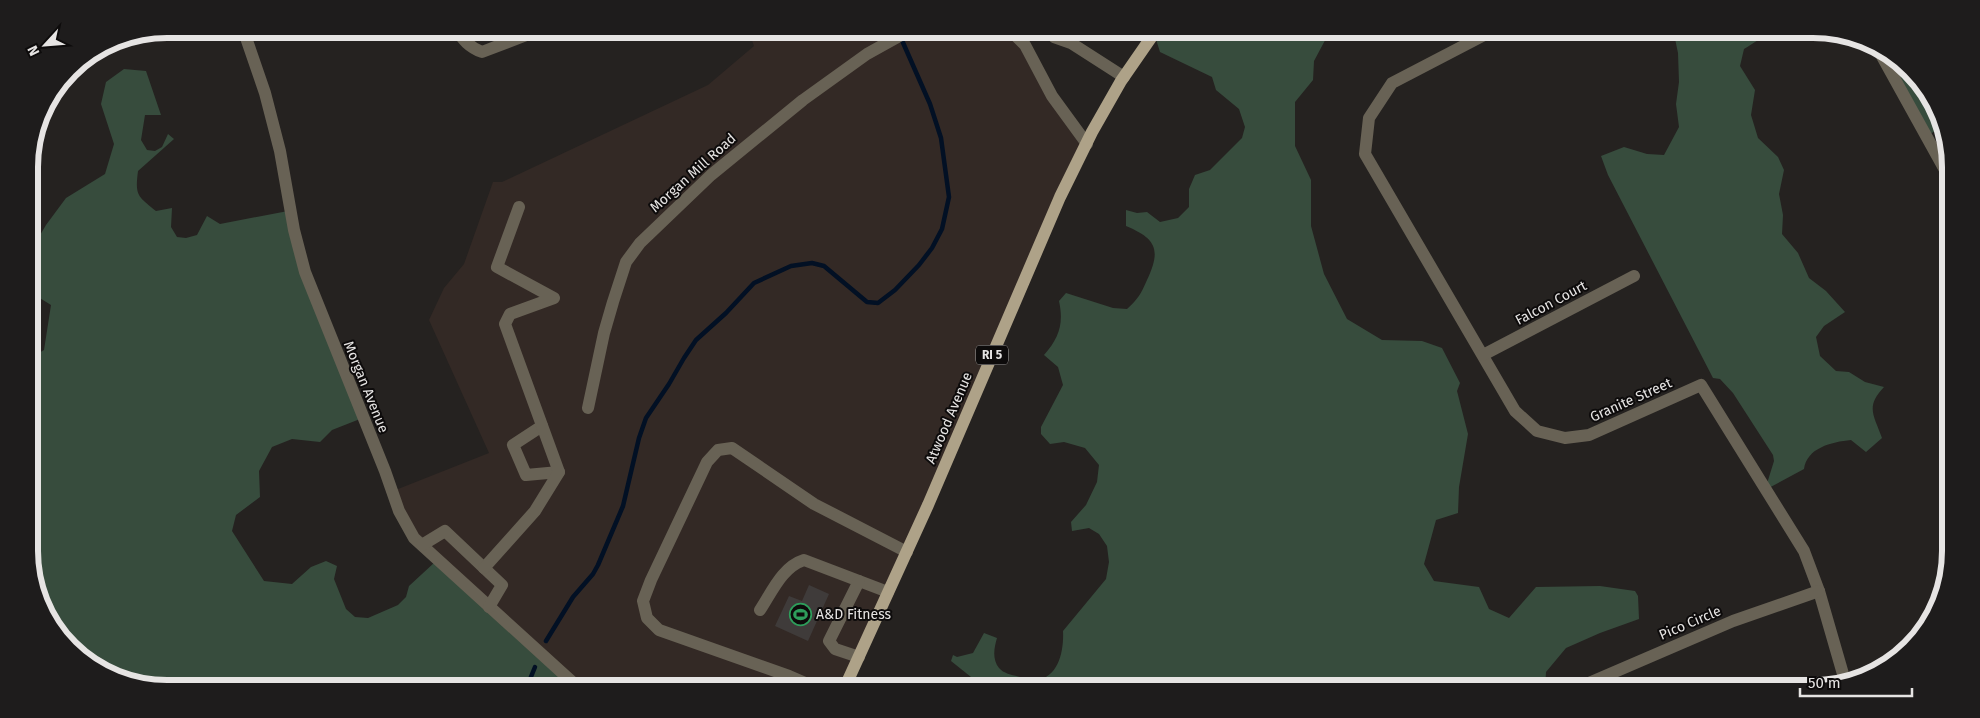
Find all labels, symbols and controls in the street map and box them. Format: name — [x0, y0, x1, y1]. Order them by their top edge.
north arrow — [20, 20, 70, 70]
text: N — [24, 43, 43, 58]
street label: Morgan Mill Road — [646, 130, 740, 216]
street label: Falcon Court — [1512, 277, 1590, 329]
street label: Morgan Avenue — [340, 339, 392, 435]
road number: RI 5 — [976, 346, 1008, 364]
street label: Atwood Avenue — [922, 370, 976, 466]
street label: Granite Street — [1587, 374, 1675, 426]
sports icon: A&D Fitness — [788, 602, 812, 626]
street label: Pico Circle — [1657, 602, 1723, 644]
place label: A&D Fitness — [816, 606, 892, 623]
scale bar — [1800, 666, 1912, 698]
text: 50 m — [1808, 674, 1841, 692]

